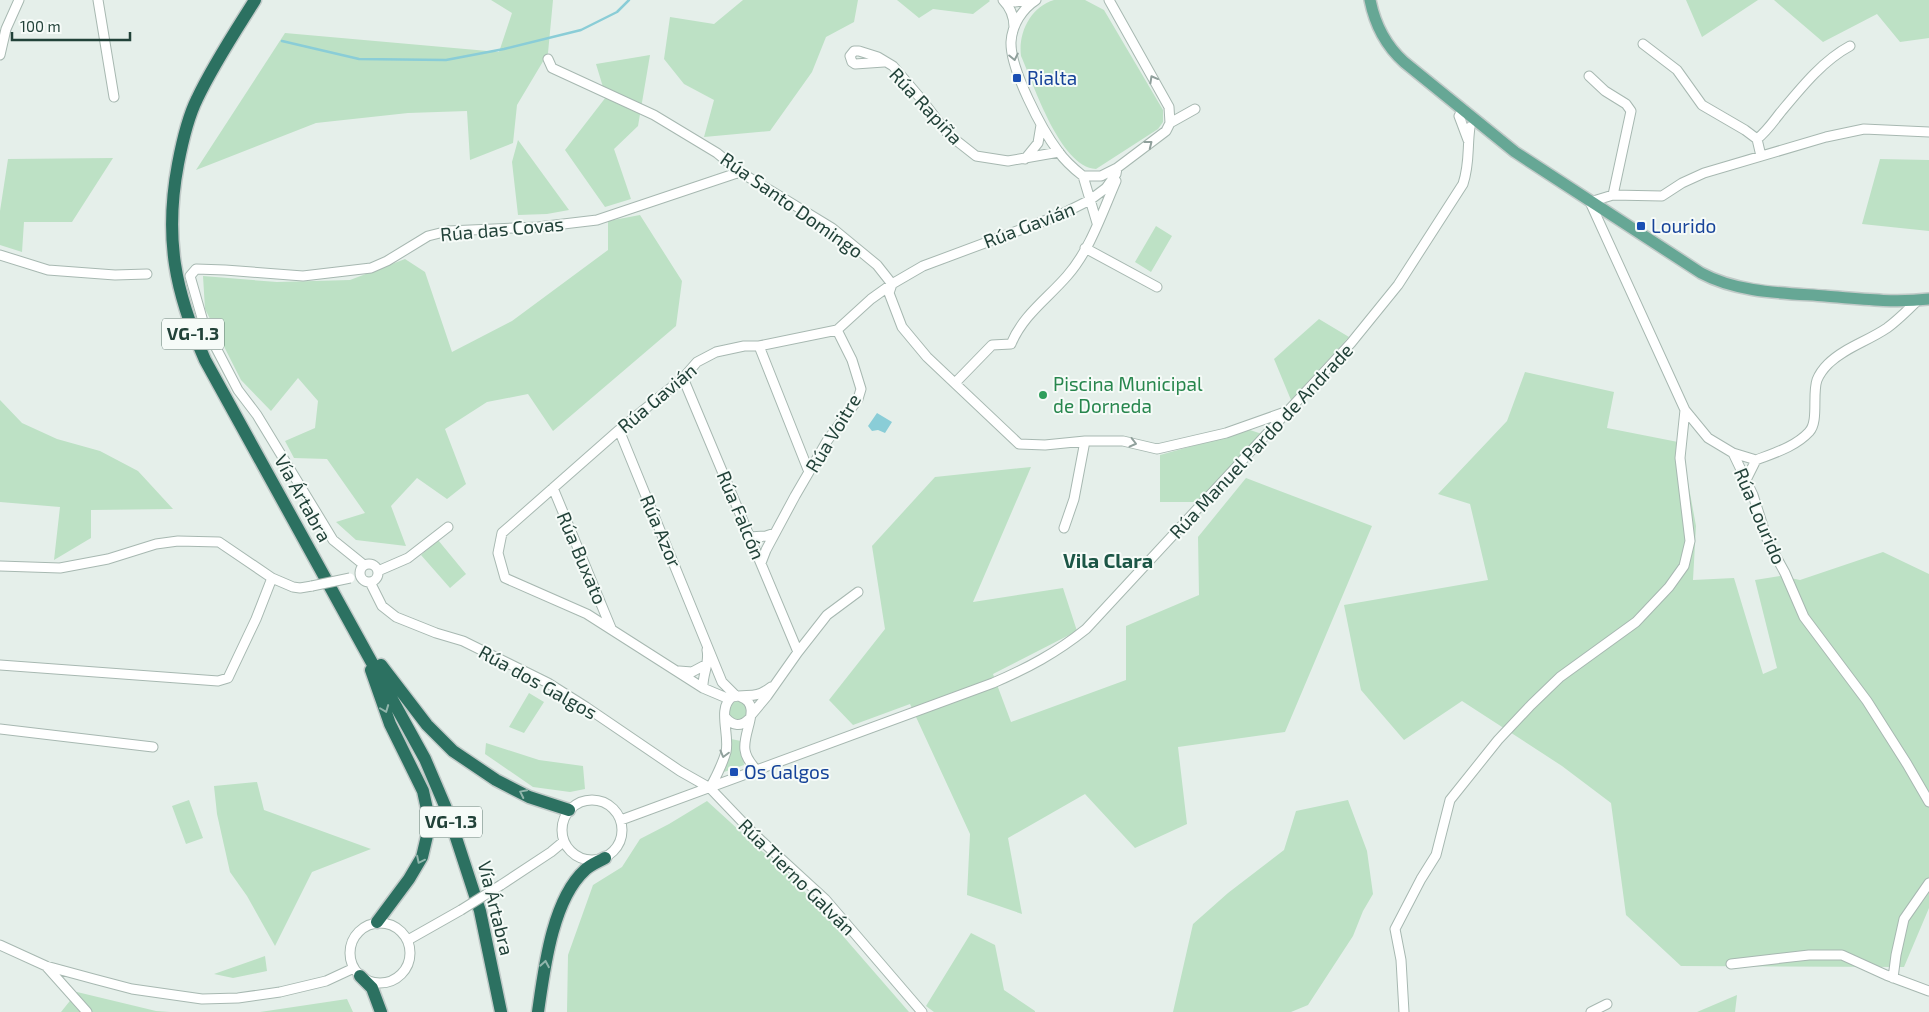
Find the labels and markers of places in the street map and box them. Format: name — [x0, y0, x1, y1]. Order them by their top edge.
place label: Rialta — [1027, 66, 1077, 89]
marker: Rialta — [1011, 72, 1023, 84]
place label: Lourido — [1651, 214, 1716, 237]
marker: Lourido — [1635, 220, 1647, 232]
place label: Piscina Municipal de Dorneda — [1053, 372, 1203, 417]
marker: Piscina Municipal de Dorneda — [1037, 389, 1049, 401]
place label: Os Galgos — [744, 760, 830, 783]
marker: Os Galgos — [728, 766, 740, 778]

